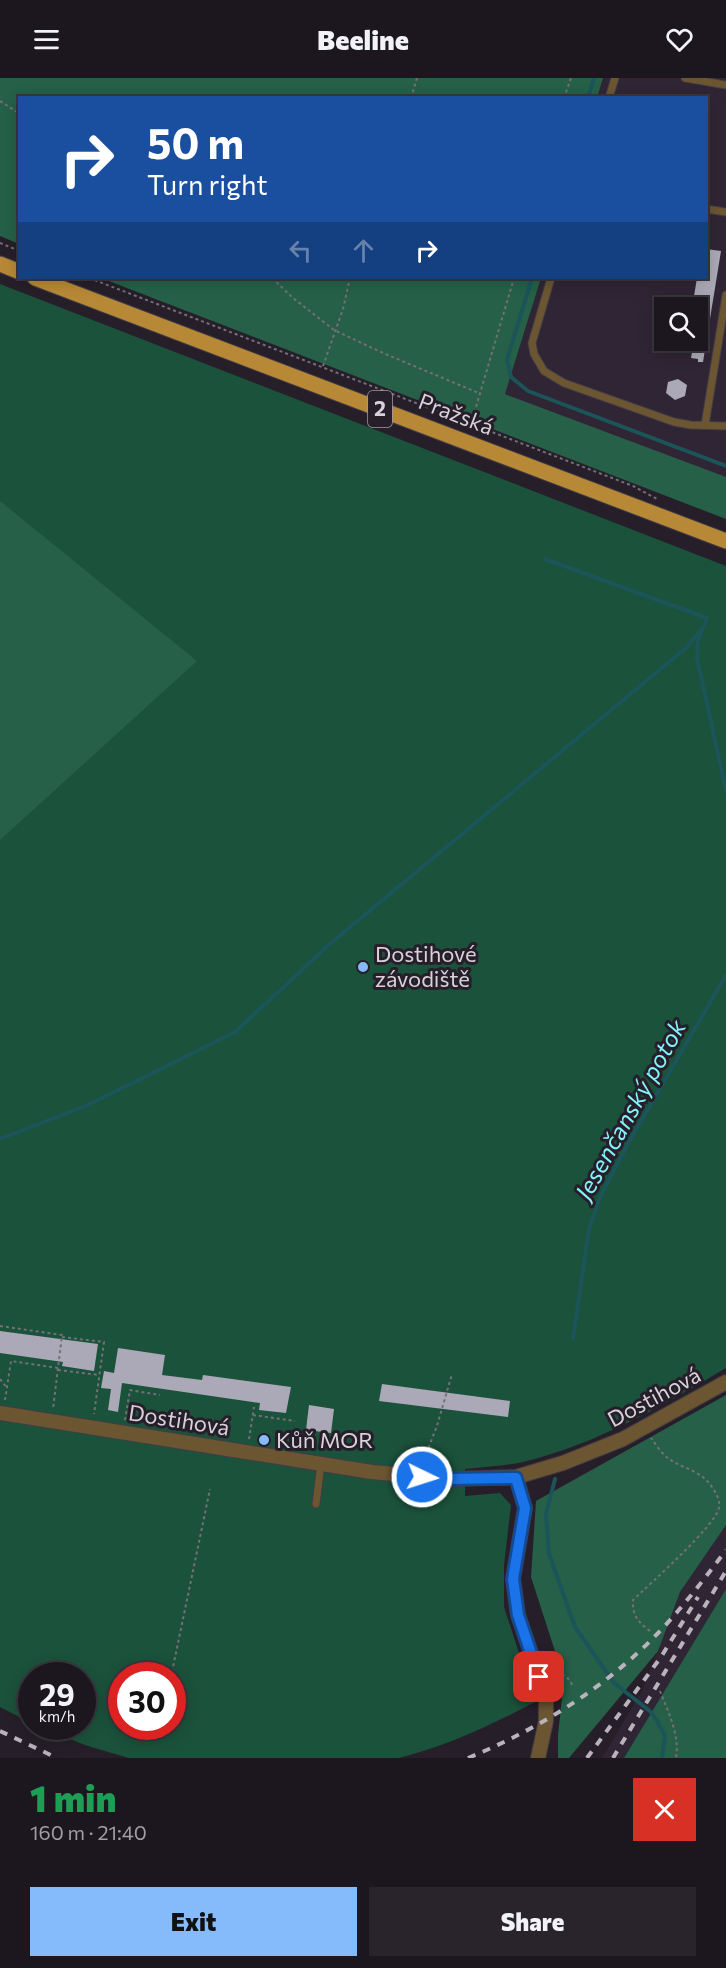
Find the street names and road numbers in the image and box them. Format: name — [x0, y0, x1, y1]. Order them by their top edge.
street label: Pražská — [415, 387, 497, 440]
road number: 2 — [368, 391, 392, 427]
street label: Dostihová — [603, 1361, 705, 1432]
street label: Dostihová — [127, 1398, 231, 1441]

